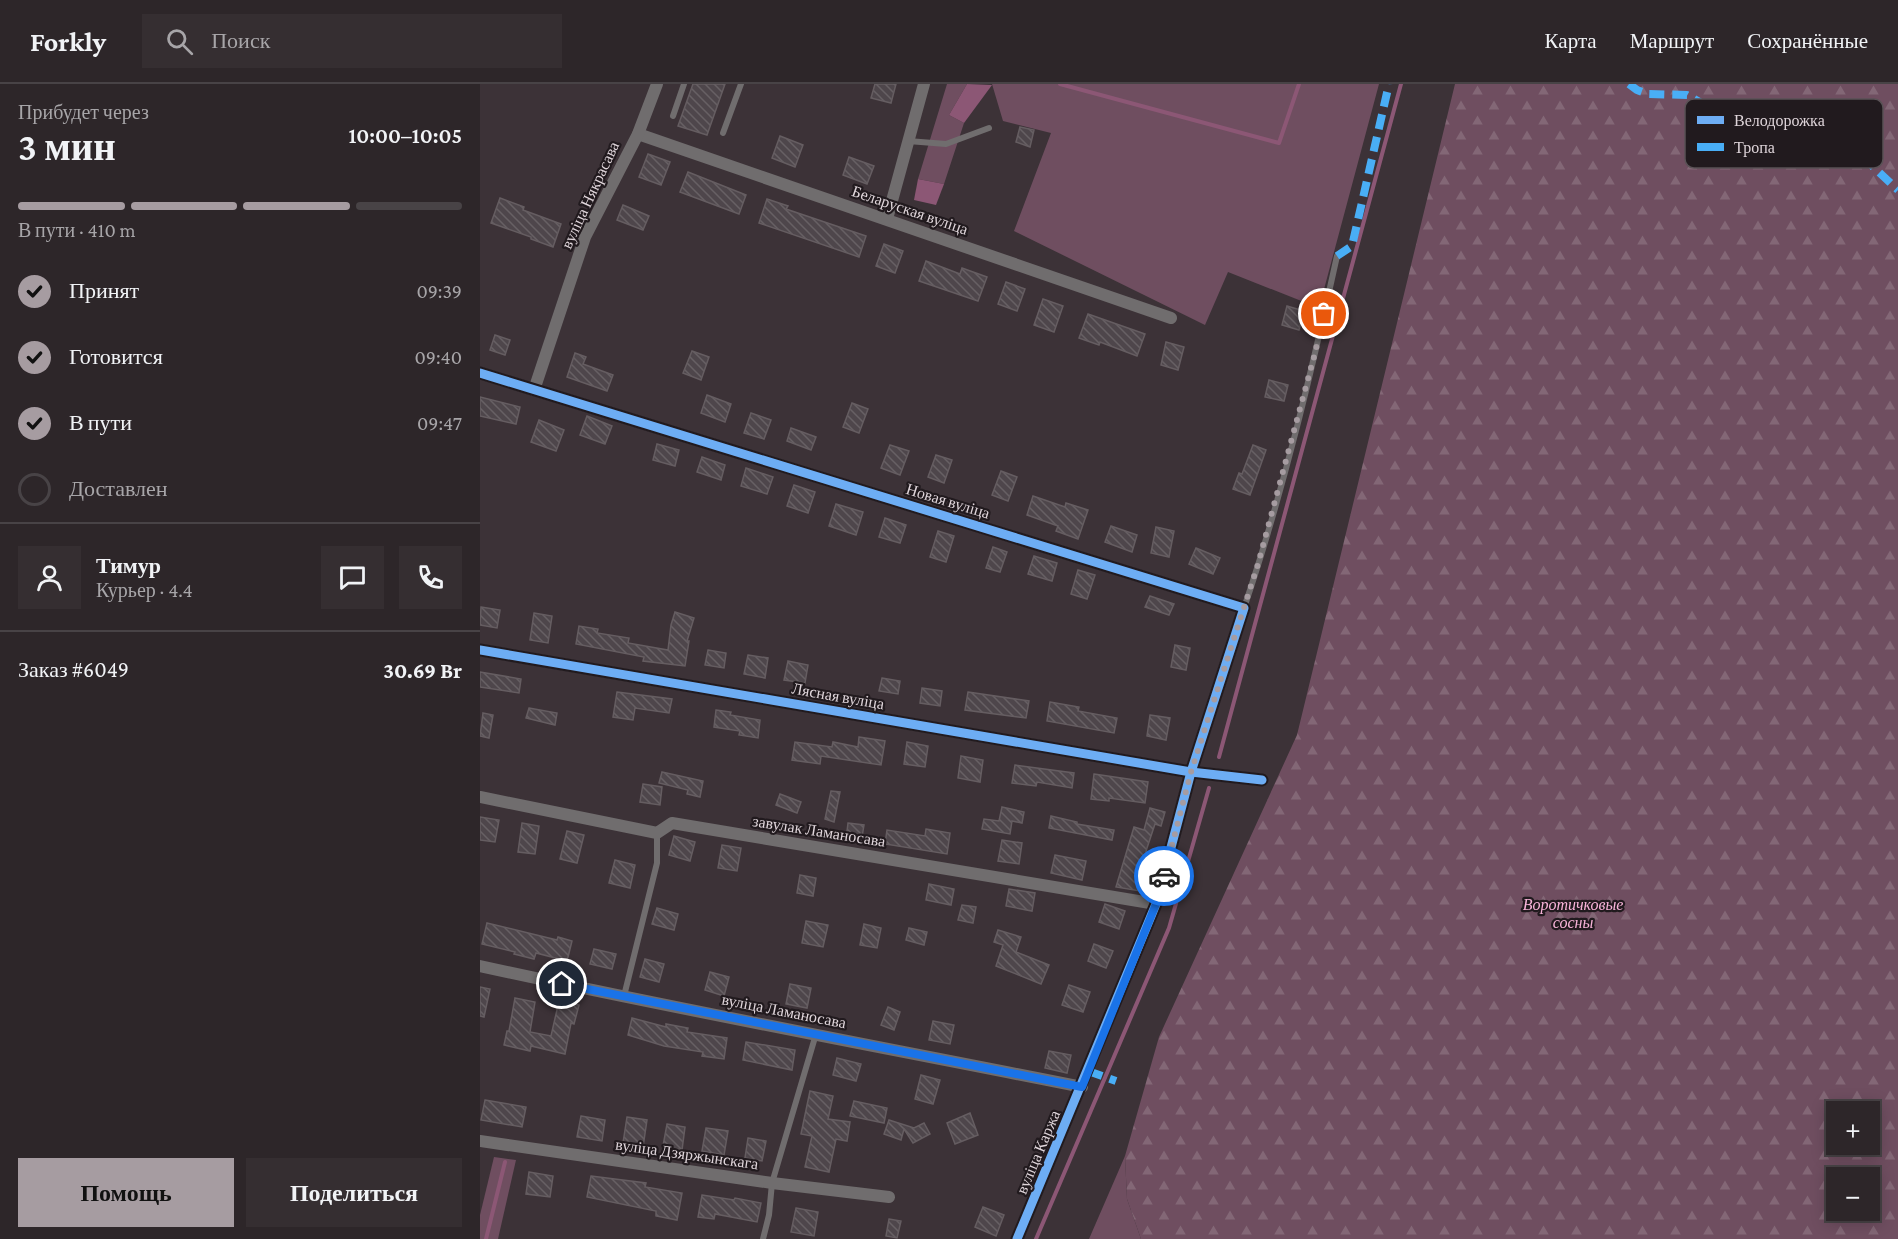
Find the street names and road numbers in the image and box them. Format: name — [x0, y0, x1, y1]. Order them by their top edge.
street label: вуліца Някрасава — [558, 139, 623, 252]
street label: Беларуская вуліца — [849, 182, 970, 239]
street label: Новая вуліца — [904, 480, 992, 523]
street label: Лясная вуліца — [790, 679, 886, 713]
street label: завулак Ламаносава — [751, 812, 887, 851]
street label: вуліца Ламаносава — [720, 991, 848, 1032]
street label: вуліца Каржа — [1013, 1108, 1064, 1197]
street label: вуліца Дзяржынскага — [614, 1136, 760, 1173]

